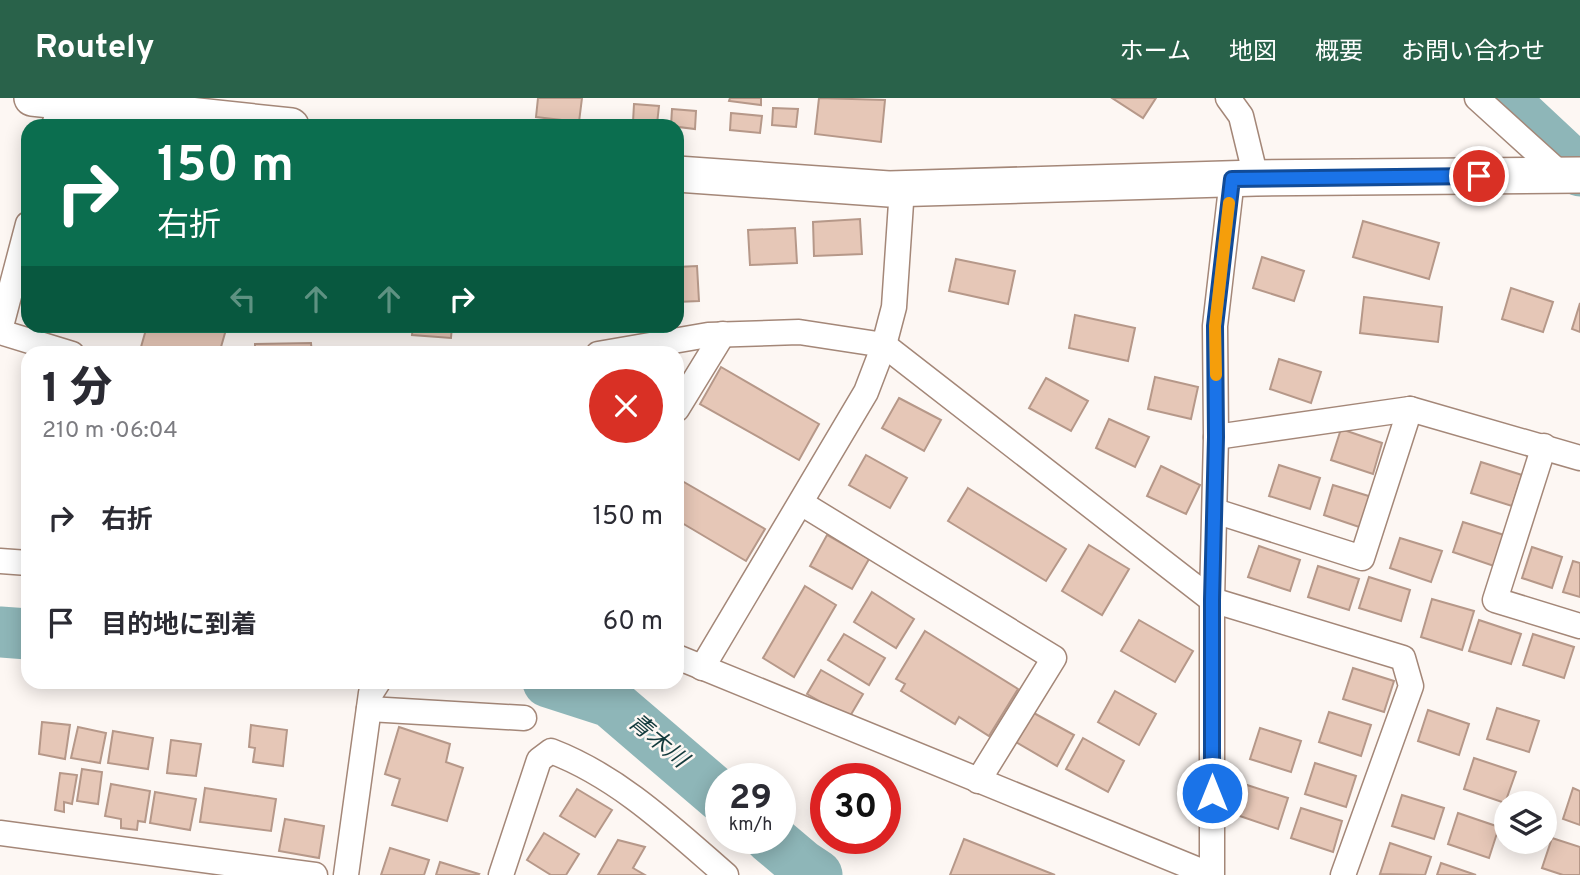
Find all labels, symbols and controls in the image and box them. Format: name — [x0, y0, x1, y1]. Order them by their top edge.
text: Routely — [35, 28, 154, 70]
text: ホーム — [1120, 38, 1191, 68]
text: 地図 — [1229, 38, 1277, 68]
text: 概要 — [1315, 38, 1363, 68]
text: お問い合わせ — [1401, 38, 1545, 68]
text: 150 m — [157, 137, 294, 199]
pin — [1449, 146, 1509, 206]
icon: right — [42, 147, 133, 238]
icon: arrive — [1460, 157, 1498, 195]
text: 右折 — [157, 207, 221, 247]
icon: left — [224, 280, 262, 318]
icon: ahead — [297, 280, 335, 318]
icon: ahead — [370, 280, 408, 318]
icon: right — [443, 280, 481, 318]
text: 1 分 — [42, 364, 112, 417]
button: close — [589, 369, 663, 443]
text: 210 m · 06:04 — [42, 417, 178, 446]
icon: right — [42, 499, 80, 537]
text: 150 m — [592, 501, 663, 534]
text: 右折 — [101, 505, 153, 538]
icon: arrive — [42, 604, 80, 642]
text: 60 m — [603, 606, 663, 639]
text: 目的地に到着 — [101, 610, 257, 643]
water label: 青木川 — [621, 709, 695, 777]
position arrow — [1175, 756, 1249, 830]
speed limit sign: 30 — [810, 763, 901, 854]
text: 29 — [729, 777, 772, 821]
map controls — [1494, 791, 1557, 854]
button: layers — [1494, 791, 1557, 854]
text: km/h — [729, 814, 772, 837]

